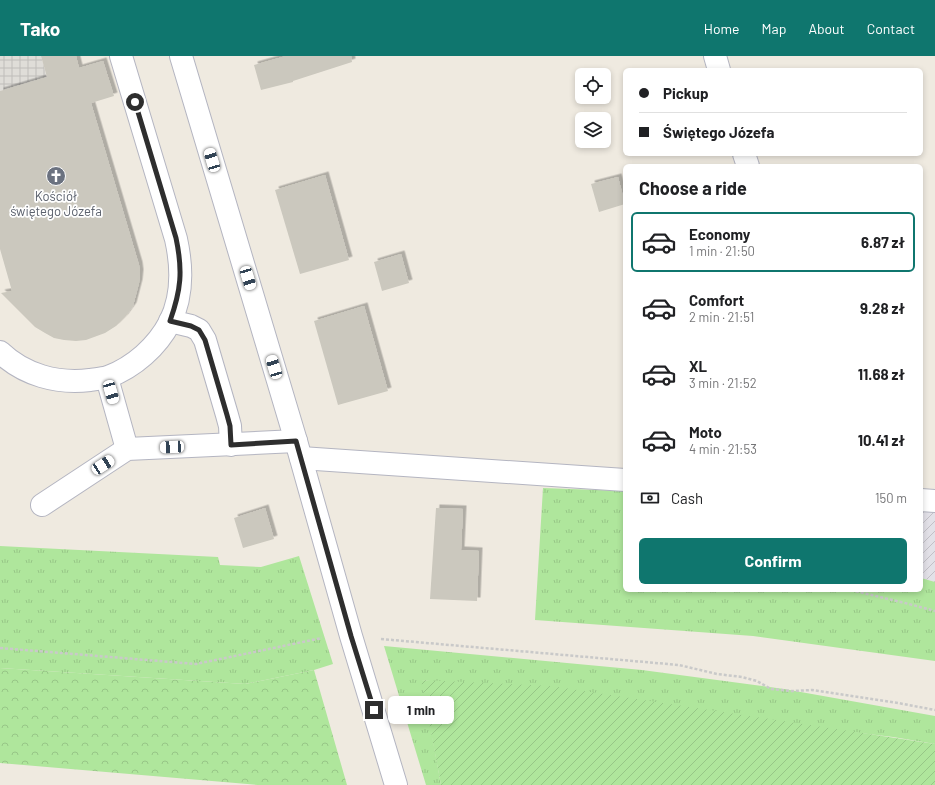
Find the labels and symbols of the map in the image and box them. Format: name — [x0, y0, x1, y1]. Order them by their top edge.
route start — [126, 93, 144, 111]
car — [203, 147, 221, 173]
church icon: Kościół świętego Józefa — [45, 165, 67, 187]
place label: Kościół świętego Józefa — [10, 188, 102, 219]
car — [239, 265, 257, 291]
car — [265, 354, 283, 380]
car — [102, 379, 120, 405]
car — [160, 440, 184, 454]
car — [90, 453, 116, 477]
callout: 1 min — [388, 696, 454, 724]
route end — [365, 701, 383, 719]

